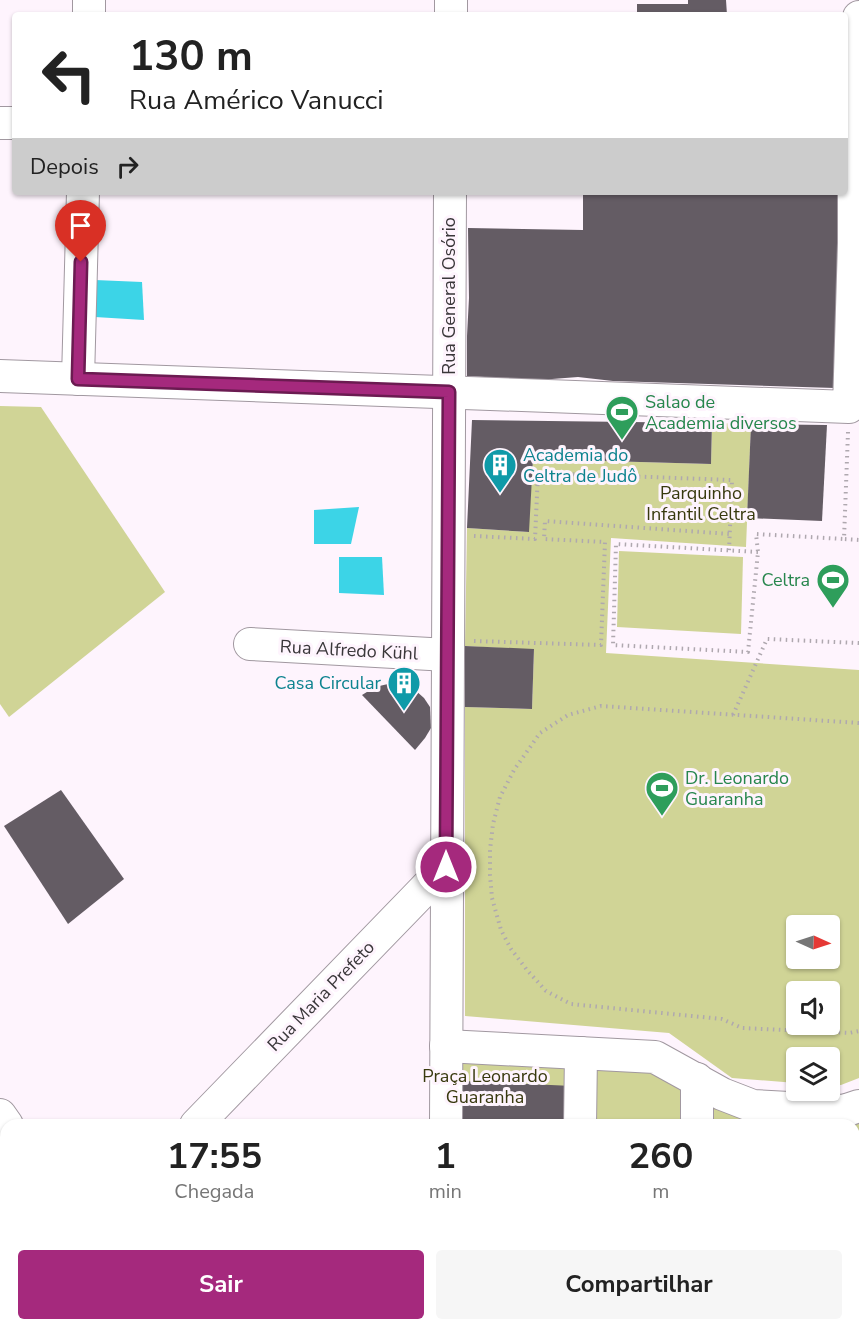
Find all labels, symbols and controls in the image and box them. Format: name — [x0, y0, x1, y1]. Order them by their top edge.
text: 130 m — [129, 28, 253, 85]
icon: left — [30, 36, 108, 114]
text: Rua Américo Vanucci — [129, 82, 384, 119]
icon: right — [111, 150, 144, 183]
text: Depois — [30, 152, 99, 182]
pin — [55, 200, 106, 262]
icon: arrive — [64, 209, 97, 242]
street label: Rua General Osório — [437, 217, 461, 375]
place label: Salao de Academia diversos — [645, 390, 797, 435]
sports icon: Salao de Academia diversos — [604, 394, 640, 441]
place label: Academia do Celtra de Judô — [523, 443, 637, 488]
building icon: Academia do Celtra de Judô — [482, 447, 518, 494]
park label: Parquinho Infantil Celtra — [646, 481, 756, 526]
sports icon: Celtra — [815, 562, 851, 609]
place label: Celtra — [762, 568, 810, 592]
street label: Rua Alfredo Kühl — [279, 634, 419, 666]
building icon: Casa Circular — [386, 665, 422, 712]
place label: Casa Circular — [274, 671, 382, 695]
place label: Dr. Leonardo Guaranha — [685, 766, 789, 811]
sports icon: Dr. Leonardo Guaranha — [644, 770, 680, 817]
position arrow — [414, 835, 478, 899]
north arrow — [786, 915, 840, 969]
map controls — [786, 915, 840, 1101]
street label: Rua Maria Prefeto — [262, 936, 380, 1056]
button: sound — [786, 981, 840, 1035]
button: layers — [786, 1047, 840, 1101]
park label: Praça Leonardo Guaranha — [422, 1064, 548, 1109]
text: 17:55 — [167, 1132, 262, 1181]
text: 1 — [434, 1132, 456, 1181]
text: 260 — [628, 1132, 693, 1181]
text: Chegada — [174, 1178, 254, 1205]
text: min — [429, 1178, 462, 1205]
text: m — [652, 1178, 669, 1205]
button: Sair — [18, 1250, 424, 1319]
button: Compartilhar — [436, 1250, 842, 1319]

